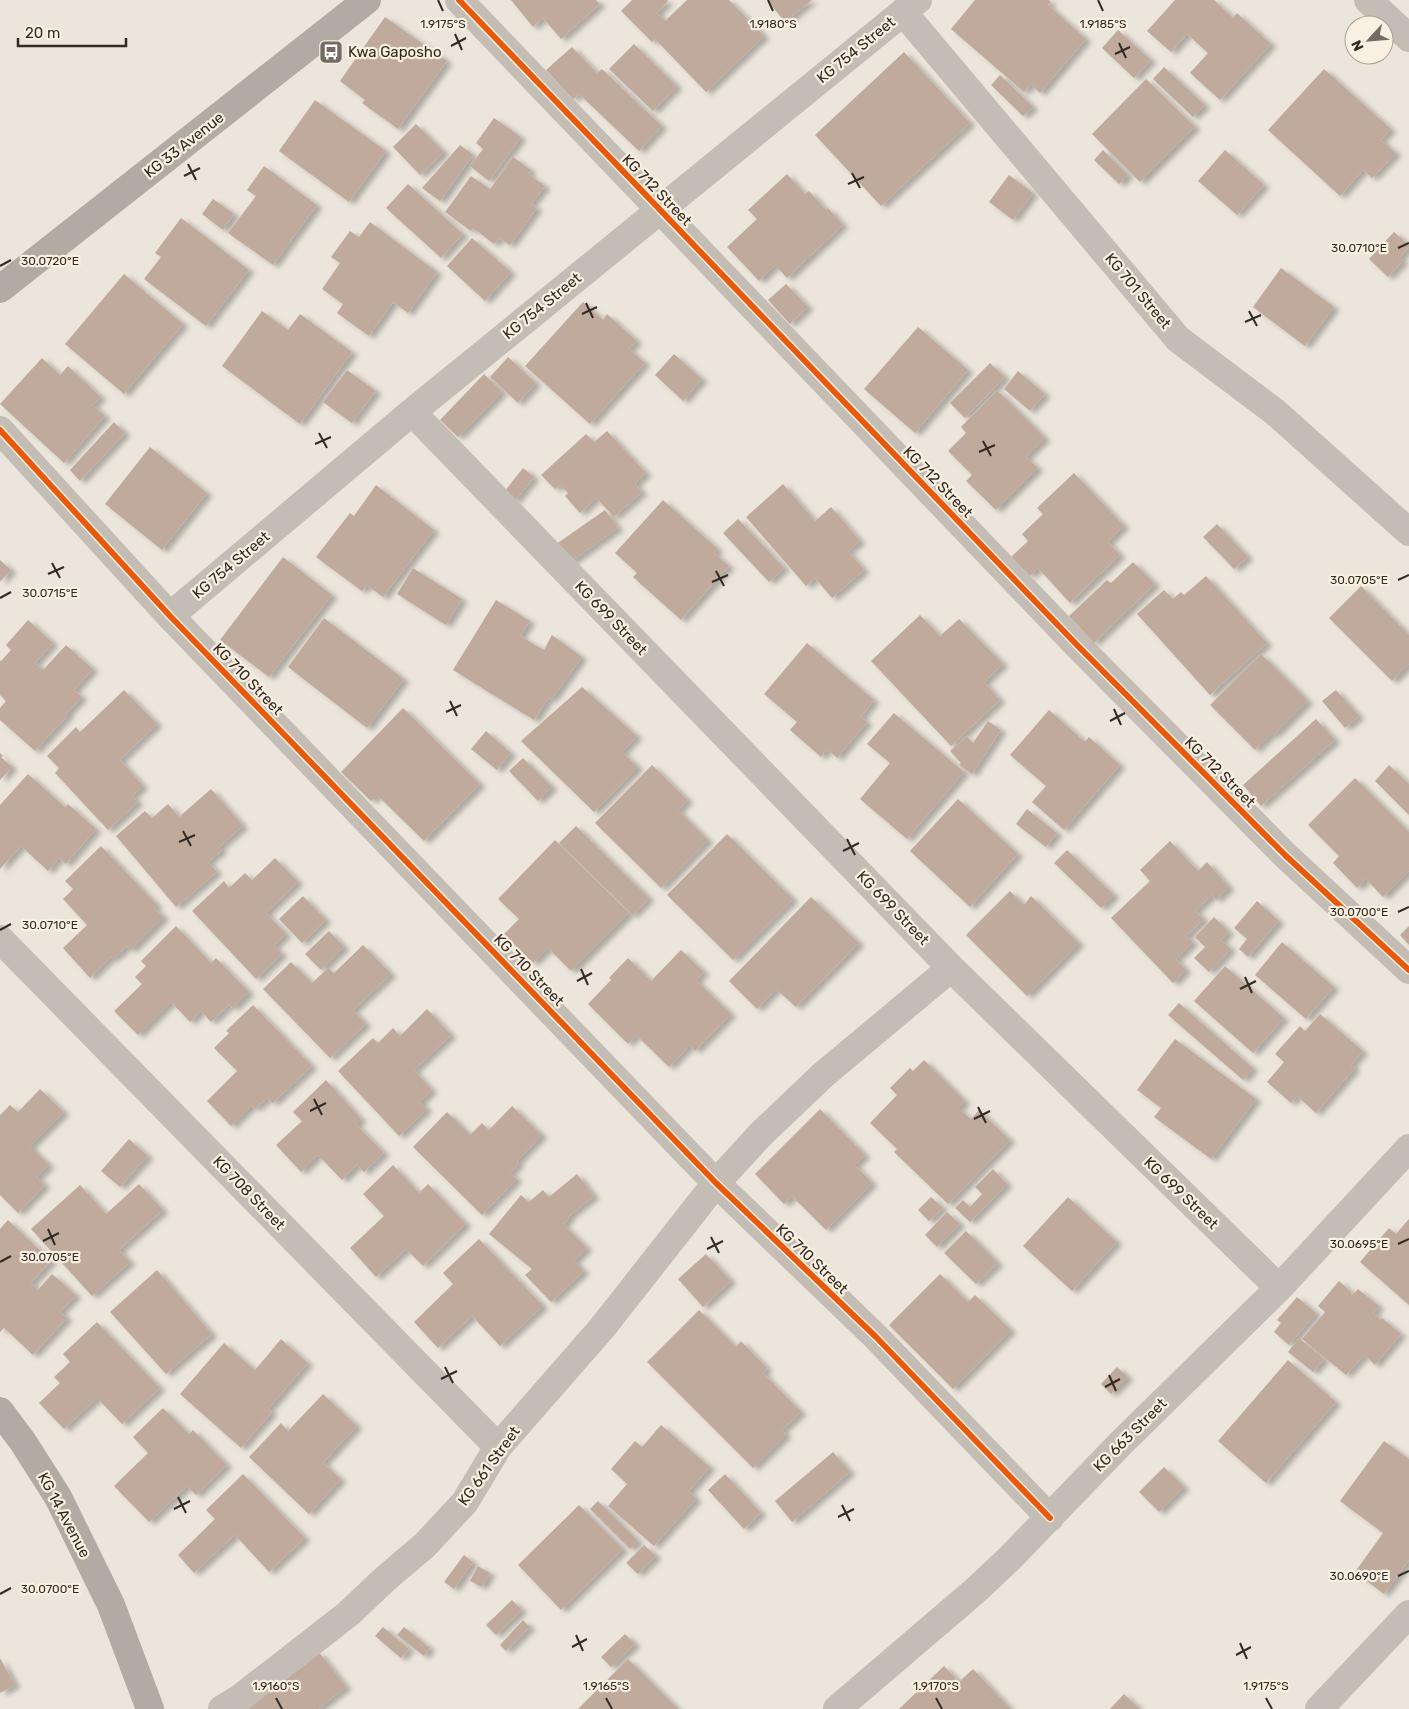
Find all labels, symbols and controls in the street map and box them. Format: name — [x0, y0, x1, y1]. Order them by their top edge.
street label: KG 754 Street — [813, 13, 899, 87]
scale bar — [18, 15, 125, 47]
north arrow — [1344, 15, 1394, 65]
text: 1.9175°S — [420, 17, 466, 31]
text: 1.9180°S — [749, 17, 797, 31]
text: 1.9185°S — [1080, 17, 1126, 31]
text: 20 m — [25, 24, 60, 42]
text: N — [1348, 37, 1368, 54]
bus stop icon: Kwa Gaposho — [318, 39, 344, 65]
place label: Kwa Gaposho — [348, 43, 442, 61]
street label: KG 33 Avenue — [141, 108, 227, 182]
street label: KG 712 Street — [618, 151, 696, 230]
text: 30.0710°E — [1331, 241, 1387, 255]
street label: KG 701 Street — [1101, 250, 1175, 333]
text: 30.0720°E — [21, 254, 79, 268]
street label: KG 754 Street — [499, 269, 585, 343]
street label: KG 712 Street — [899, 443, 977, 522]
street label: KG 754 Street — [189, 527, 273, 603]
text: 30.0705°E — [1330, 573, 1388, 587]
street label: KG 699 Street — [571, 577, 651, 659]
text: 30.0715°E — [22, 586, 78, 600]
street label: KG 710 Street — [209, 639, 287, 719]
street label: KG 712 Street — [1181, 733, 1259, 811]
street label: KG 699 Street — [853, 867, 933, 949]
text: 30.0700°E — [1330, 905, 1388, 919]
text: 30.0710°E — [22, 918, 78, 932]
street label: KG 710 Street — [490, 930, 568, 1010]
street label: KG 708 Street — [209, 1152, 289, 1234]
street label: KG 699 Street — [1140, 1153, 1222, 1233]
street label: KG 710 Street — [772, 1220, 852, 1298]
text: 30.0695°E — [1330, 1237, 1388, 1251]
text: 30.0705°E — [21, 1250, 79, 1264]
street label: KG 663 Street — [1090, 1394, 1171, 1475]
street label: KG 661 Street — [454, 1423, 524, 1509]
street label: KG 14 Avenue — [34, 1469, 94, 1561]
text: 30.0690°E — [1329, 1569, 1389, 1583]
text: 30.0700°E — [21, 1582, 79, 1596]
text: 1.9160°S — [253, 1679, 299, 1693]
text: 1.9165°S — [583, 1679, 629, 1693]
text: 1.9170°S — [913, 1679, 959, 1693]
text: 1.9175°S — [1243, 1679, 1289, 1693]

